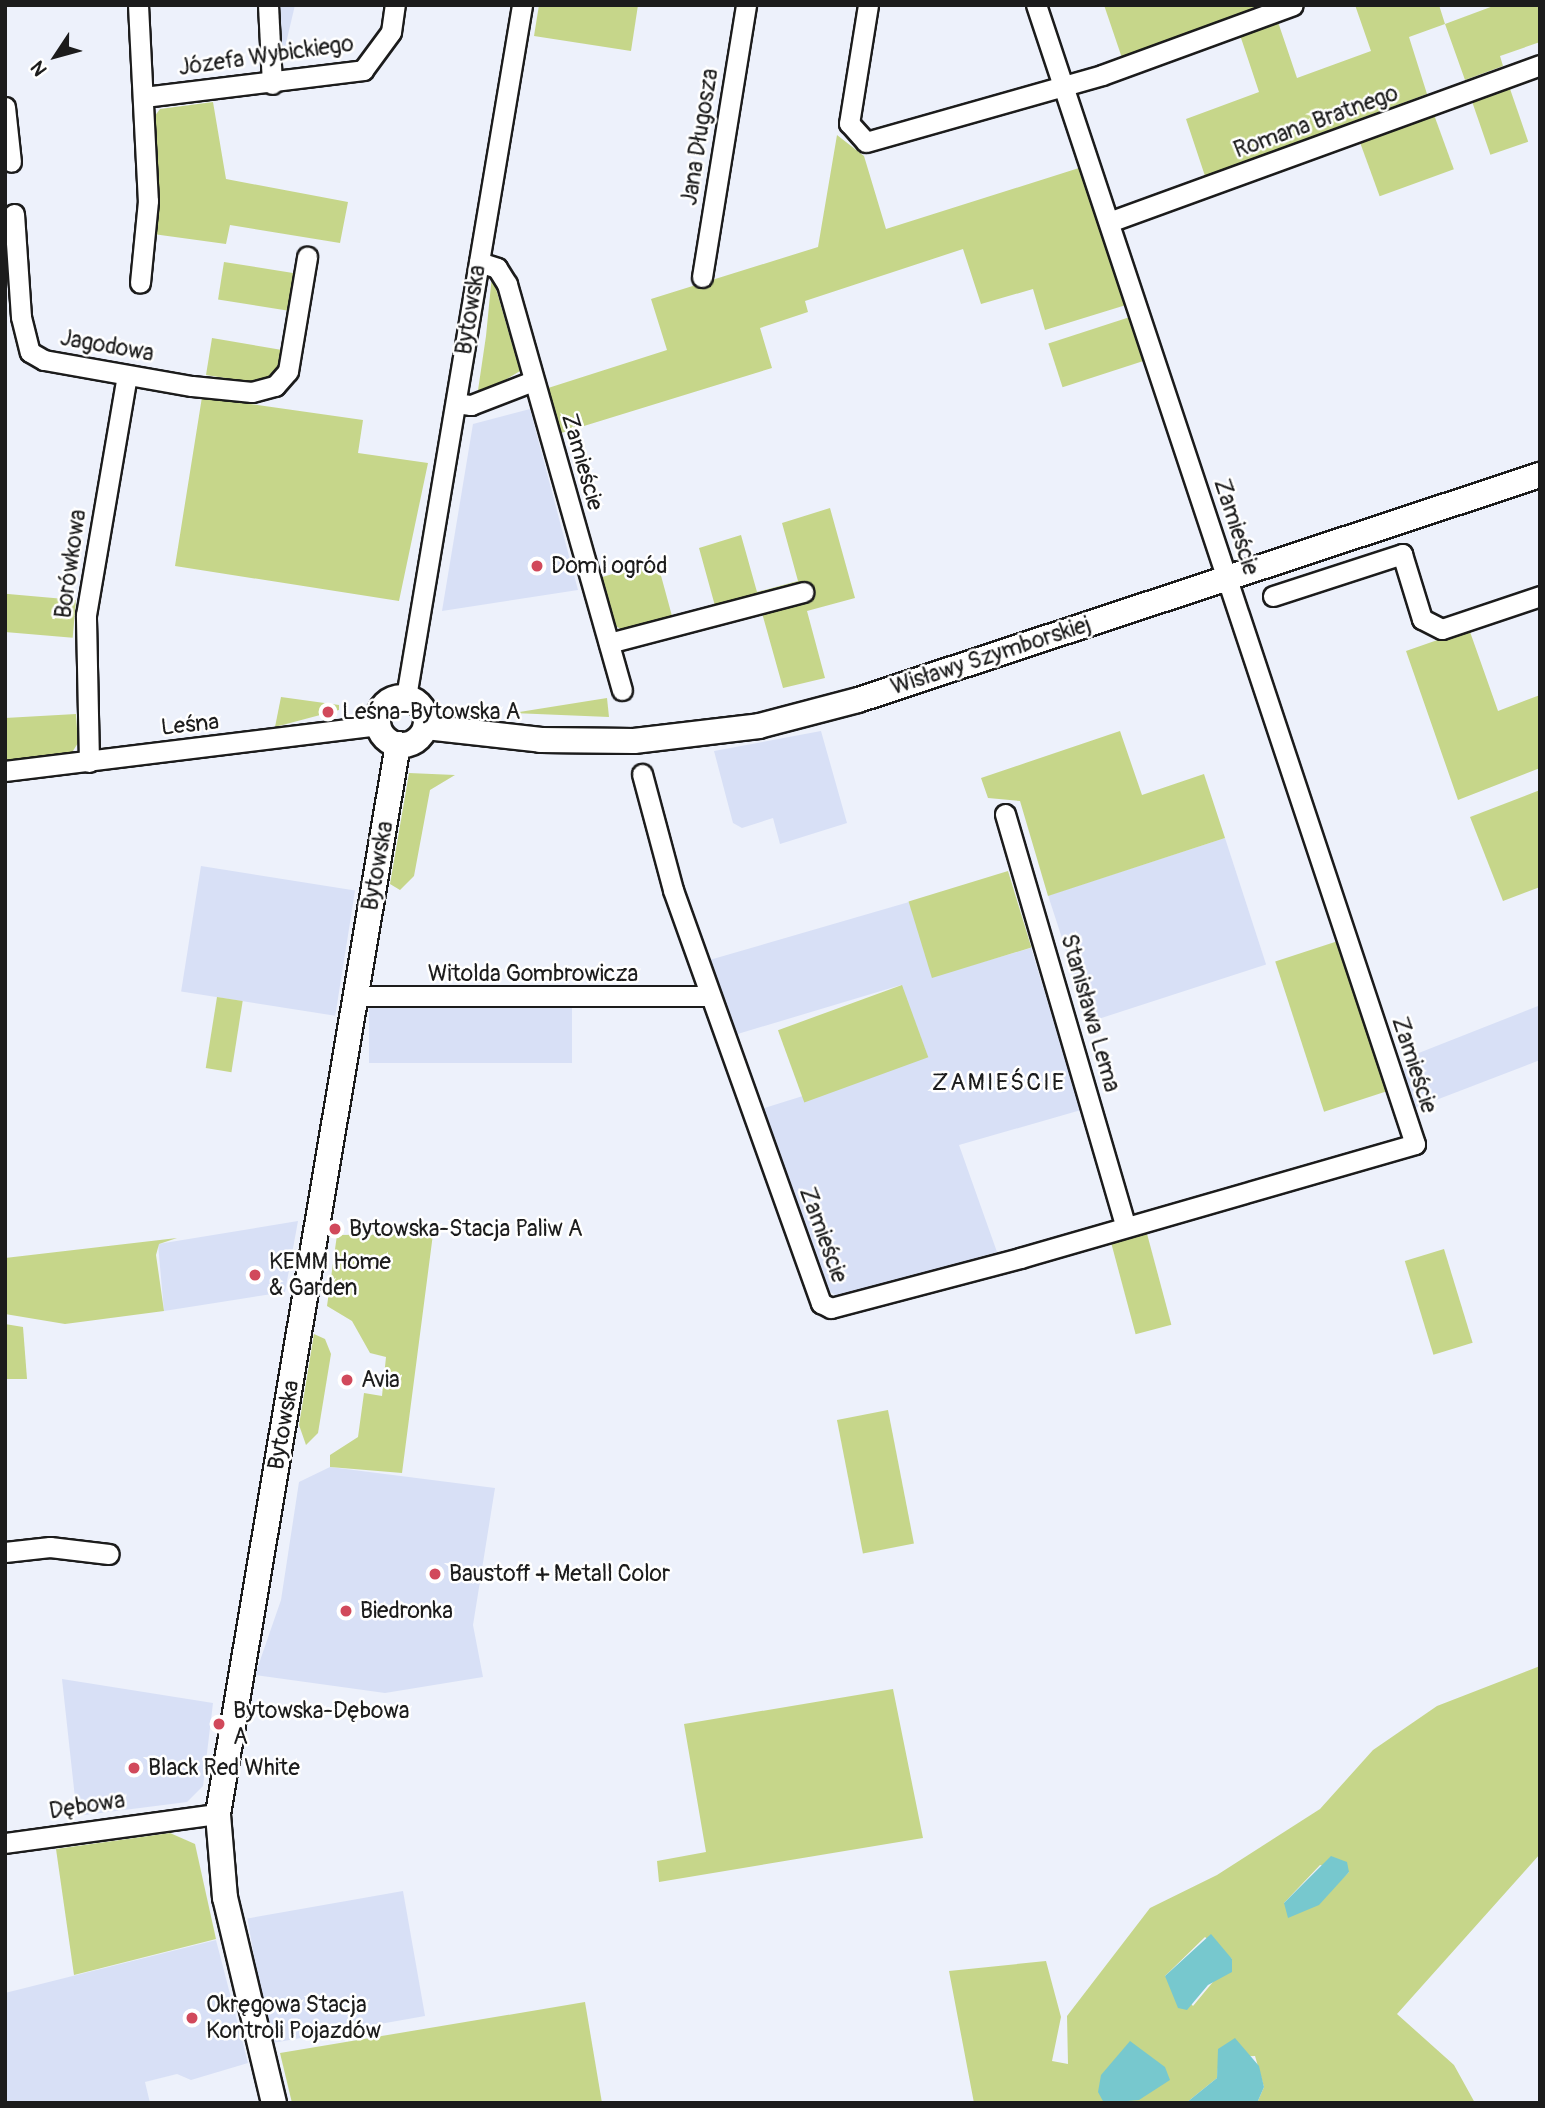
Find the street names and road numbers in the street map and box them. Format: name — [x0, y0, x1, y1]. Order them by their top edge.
street label: Józefa Wybickiego — [177, 30, 355, 82]
street label: Jana Długosza — [676, 67, 724, 207]
street label: Romana Bratnego — [1230, 79, 1402, 165]
street label: Bytowska — [450, 263, 492, 357]
street label: Jagodowa — [58, 324, 156, 368]
street label: Zamieście — [555, 410, 609, 514]
street label: Zamieście — [1207, 475, 1265, 579]
street label: Borówkowa — [50, 508, 92, 620]
street label: Wisławy Szymborskiej — [887, 611, 1095, 701]
street label: Leśna — [160, 708, 220, 742]
street label: Bytowska — [357, 819, 399, 913]
street label: Stanisława Lema — [1054, 931, 1126, 1095]
street label: Witolda Gombrowicza — [428, 960, 638, 988]
street label: Zamieście — [1385, 1013, 1443, 1117]
street label: Zamieście — [793, 1183, 853, 1287]
street label: Bytowska — [263, 1378, 305, 1472]
street label: Dębowa — [47, 1786, 127, 1826]

